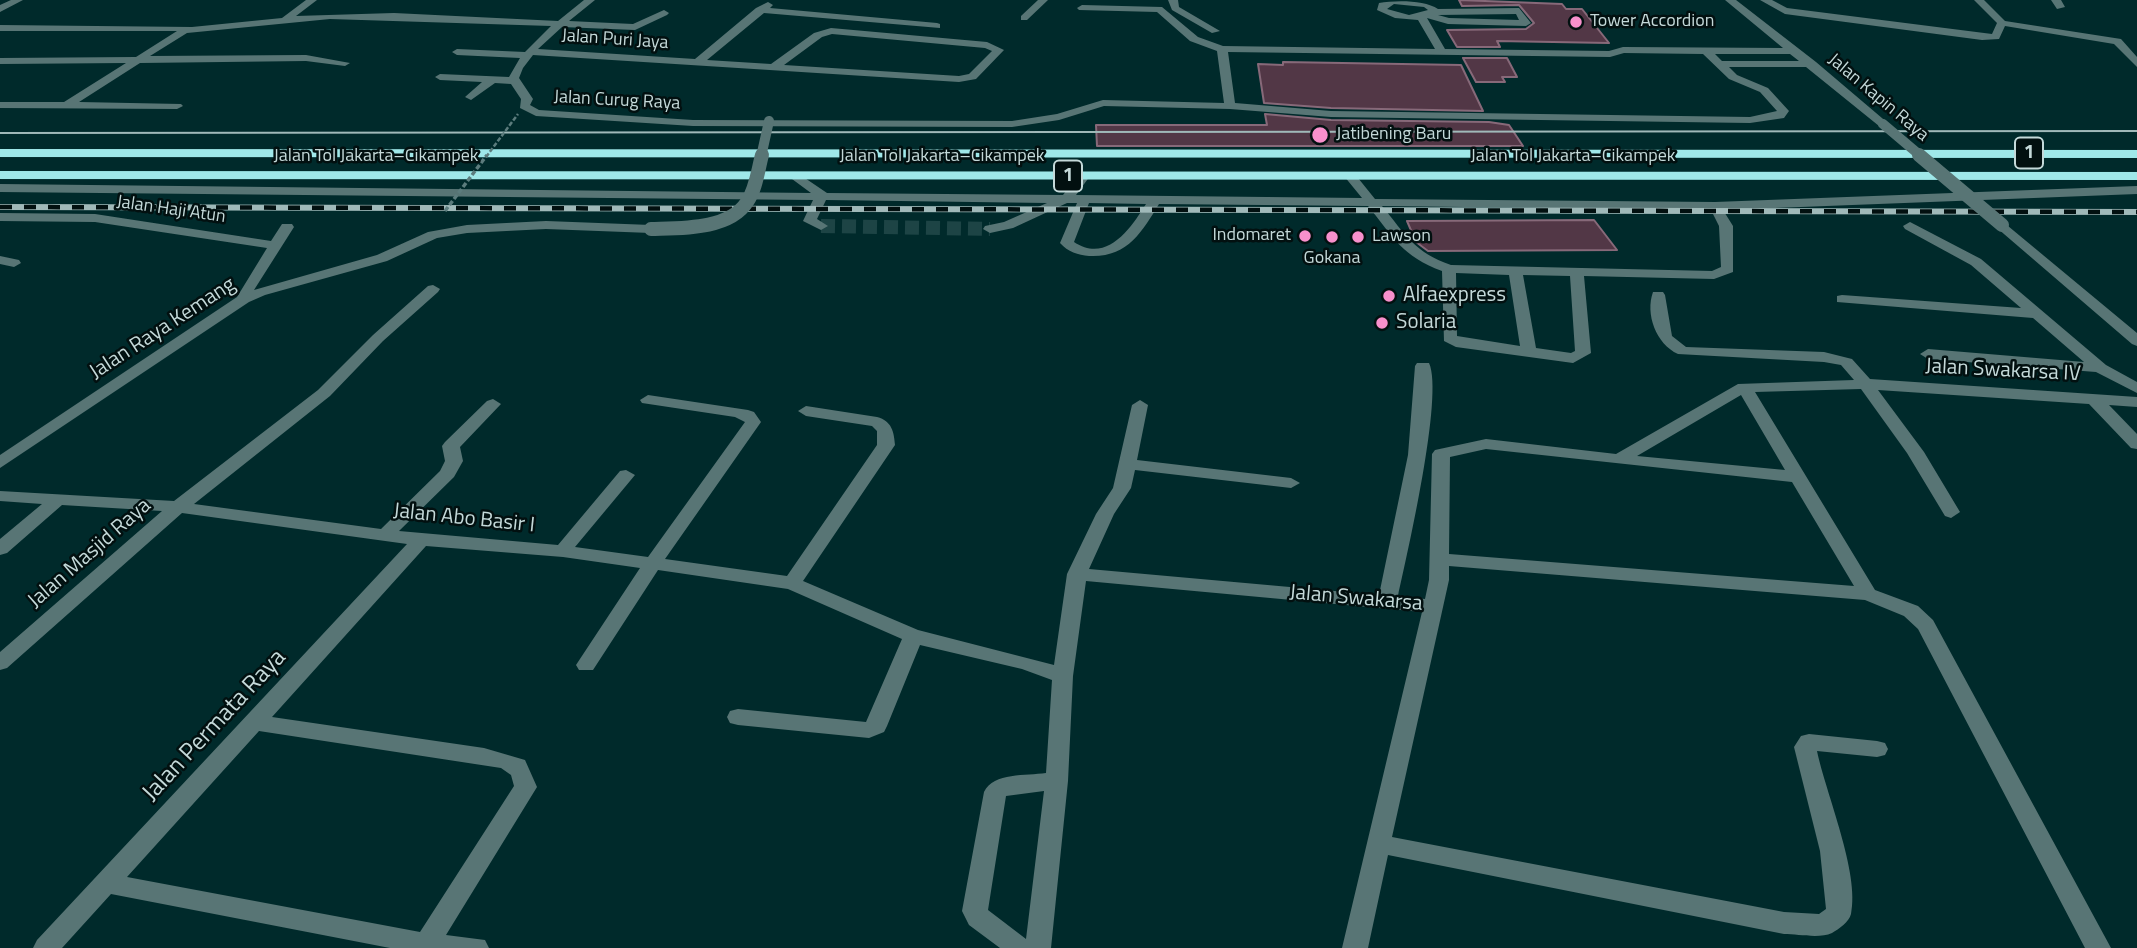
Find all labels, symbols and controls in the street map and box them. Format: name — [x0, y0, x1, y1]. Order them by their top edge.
place label: Tower Accordion — [1590, 11, 1714, 33]
marker: Tower Accordion — [1568, 14, 1584, 30]
street label: Jalan Puri Jaya — [561, 25, 669, 55]
street label: Jalan Kapin Raya — [1823, 50, 1933, 146]
street label: Jalan Curug Raya — [553, 87, 681, 115]
place label: Jatibening Baru — [1336, 124, 1451, 146]
marker: Jatibening Baru — [1310, 125, 1330, 145]
road number: 1 — [2015, 138, 2043, 168]
street label: Jalan Tol Jakarta–Cikampek — [274, 146, 478, 168]
street label: Jalan Tol Jakarta–Cikampek — [840, 146, 1044, 168]
street label: Jalan Tol Jakarta–Cikampek — [1471, 146, 1675, 168]
road number: 1 — [1054, 160, 1082, 192]
street label: Jalan Haji Atun — [115, 192, 227, 228]
place label: Indomaret — [1212, 225, 1291, 247]
place label: Lawson — [1372, 226, 1431, 248]
marker: Indomaret — [1297, 228, 1313, 244]
marker: Gokana — [1324, 229, 1340, 245]
marker: Lawson — [1350, 229, 1366, 245]
place label: Gokana — [1304, 248, 1360, 270]
street label: Jalan Raya Kemang — [85, 272, 241, 386]
place label: Alfaexpress — [1403, 283, 1506, 309]
marker: Alfaexpress — [1381, 288, 1397, 304]
place label: Solaria — [1396, 310, 1456, 336]
marker: Solaria — [1374, 315, 1390, 331]
street label: Jalan Swakarsa IV — [1925, 354, 2081, 388]
street label: Jalan Masjid Raya — [23, 494, 157, 614]
street label: Jalan Abo Basir I — [392, 499, 536, 539]
street label: Jalan Swakarsa — [1288, 581, 1424, 617]
street label: Jalan Permata Raya — [137, 644, 293, 808]

